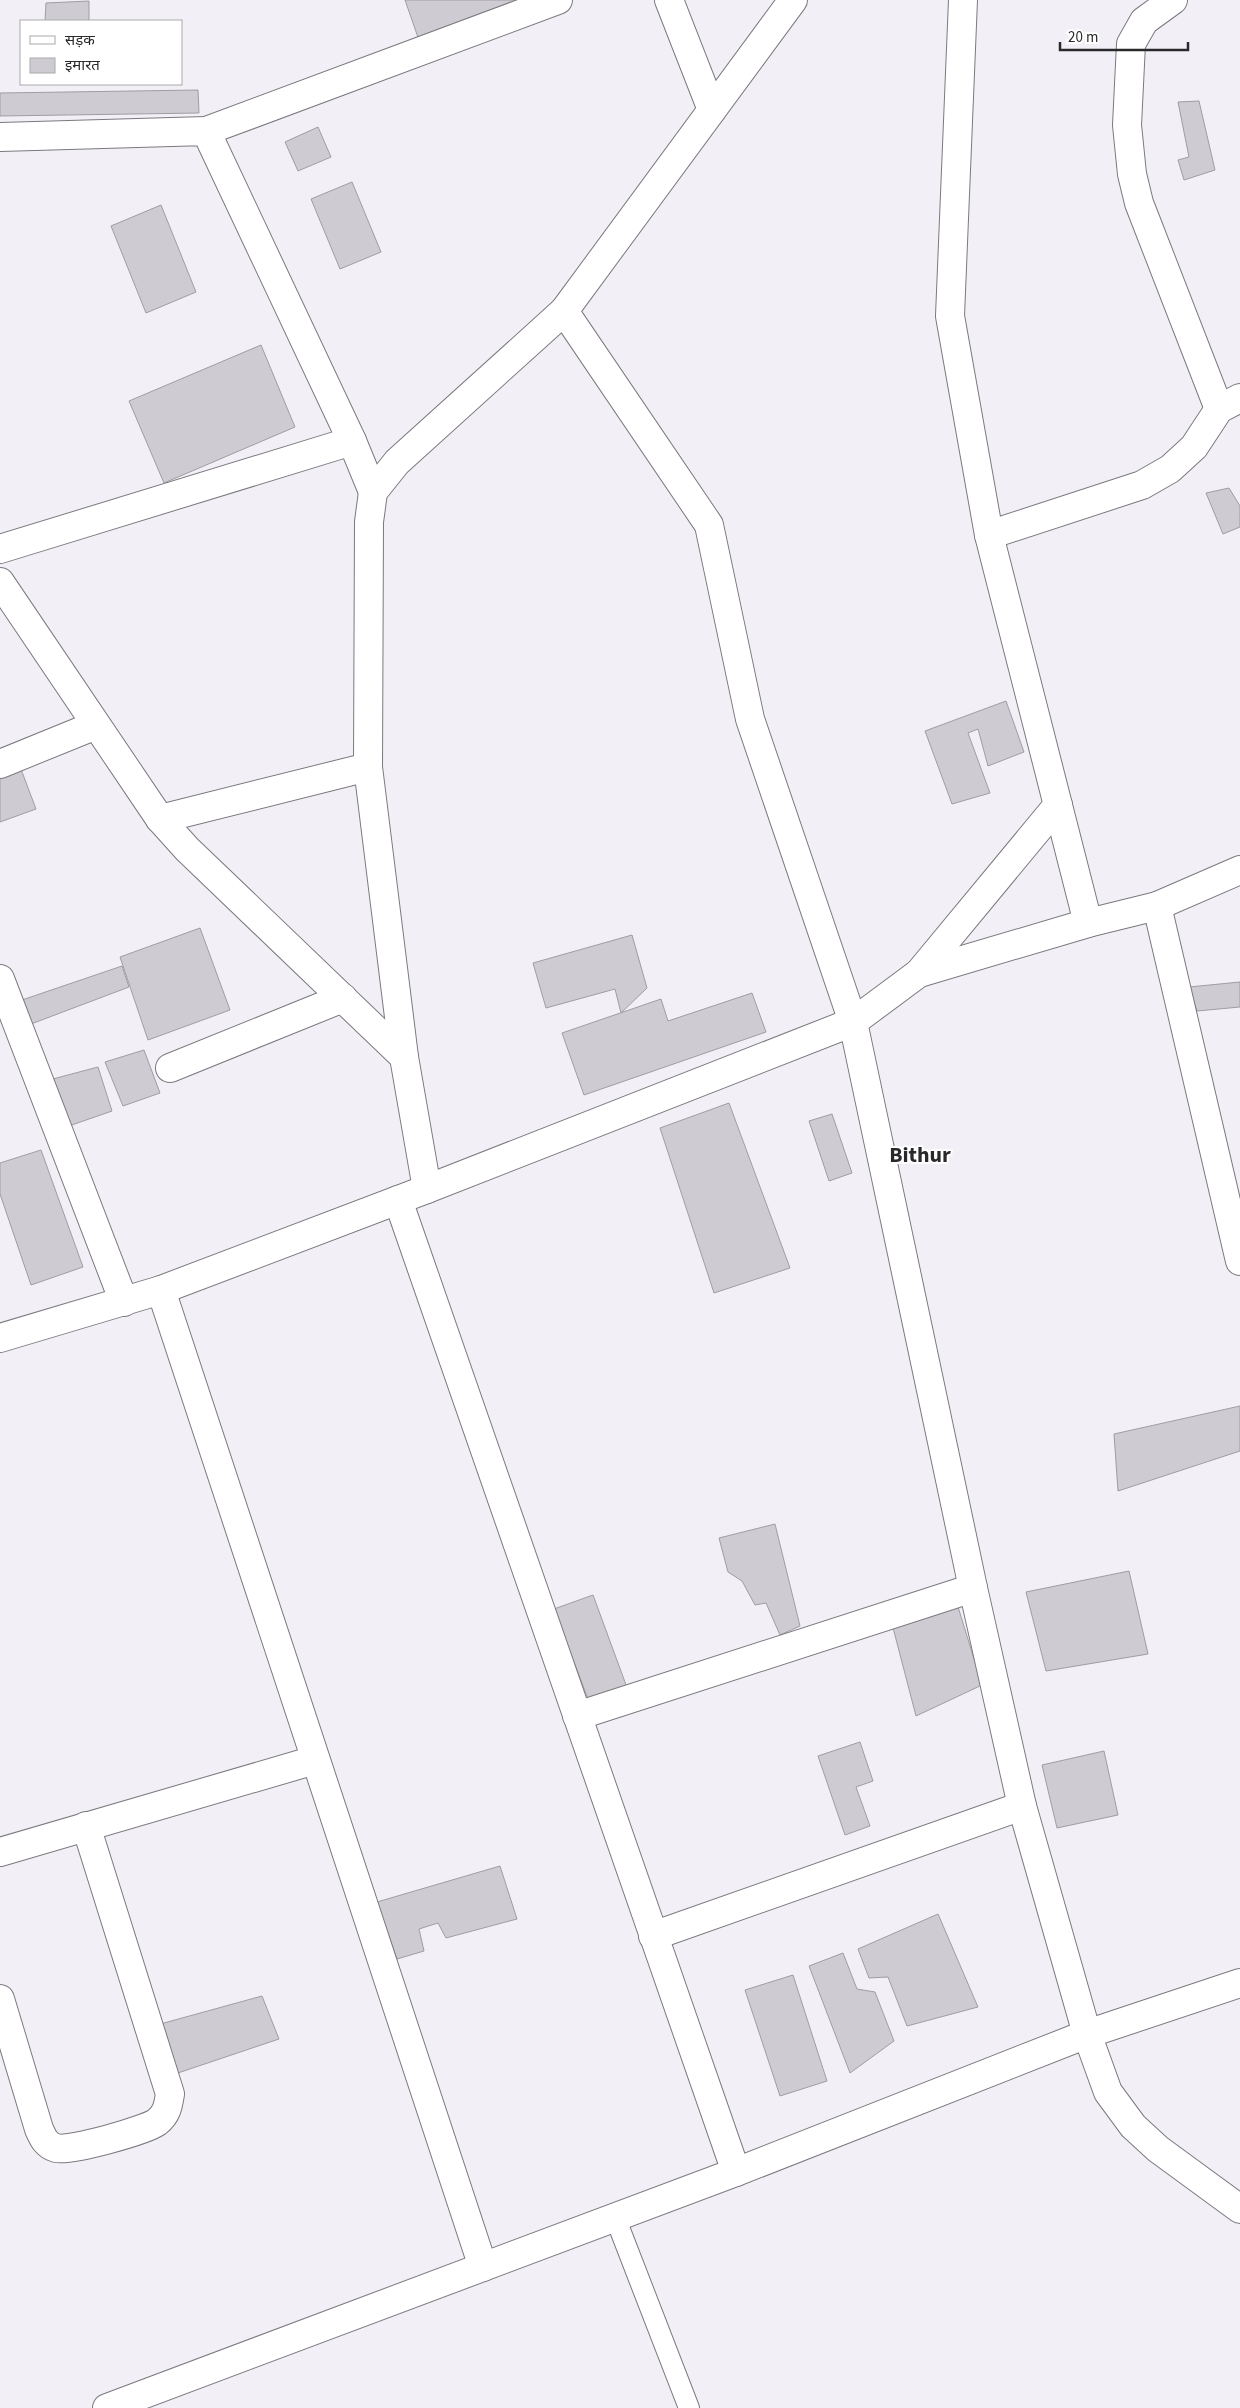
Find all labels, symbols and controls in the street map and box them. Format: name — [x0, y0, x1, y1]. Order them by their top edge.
legend — [20, 20, 182, 85]
scale bar — [1060, 20, 1188, 52]
text: 20 m — [1068, 27, 1098, 48]
text: सड़क — [65, 30, 95, 51]
text: इमारत — [65, 55, 100, 76]
district label: Bithur — [889, 1139, 951, 1171]

